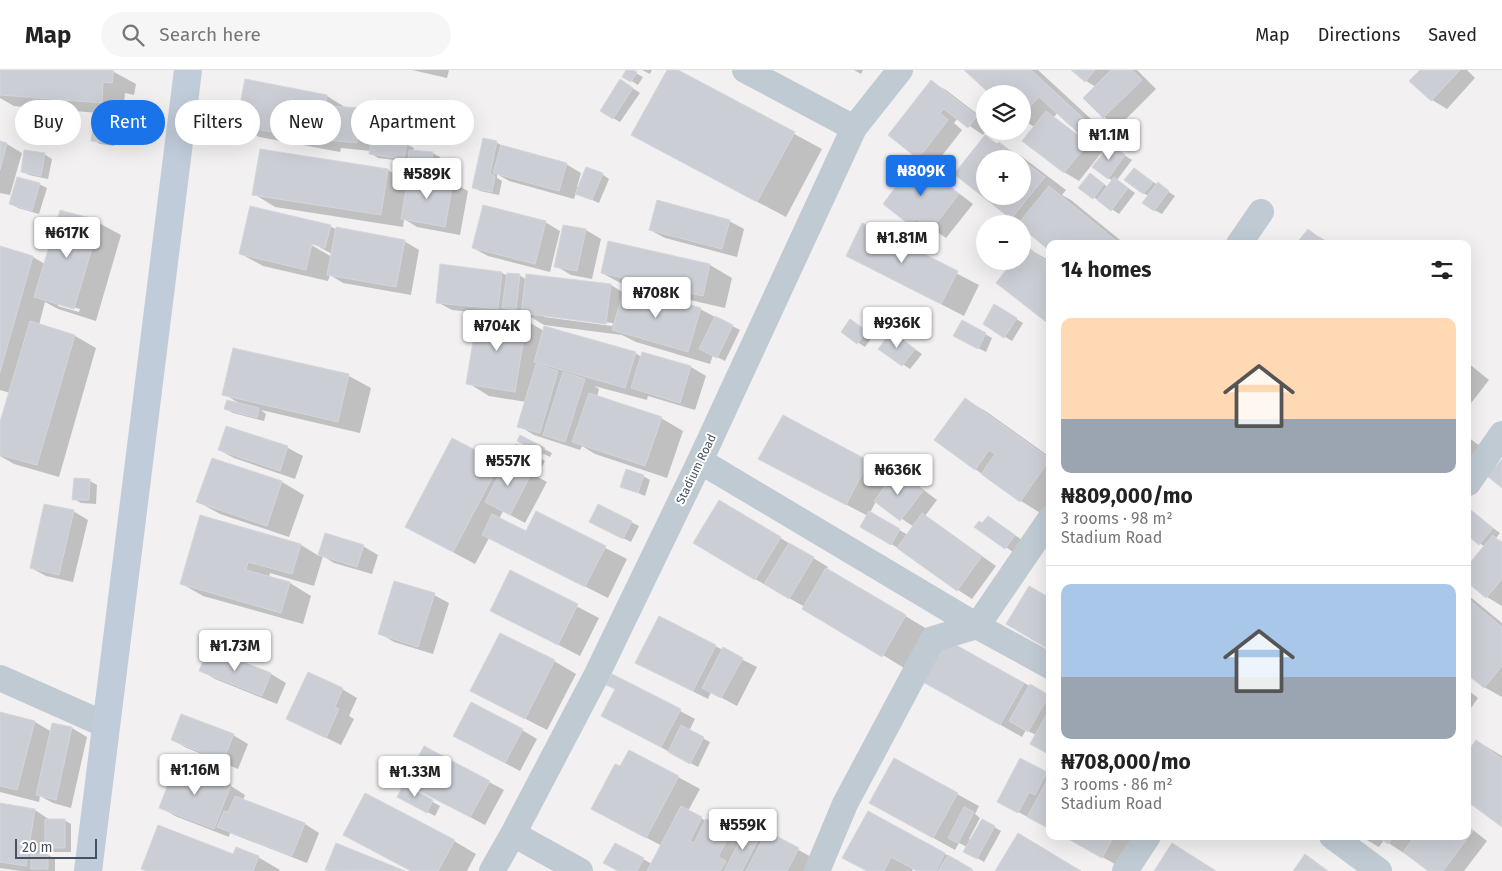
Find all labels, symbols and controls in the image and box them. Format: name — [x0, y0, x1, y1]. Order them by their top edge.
search box — [101, 12, 451, 57]
text: Map — [25, 21, 71, 49]
icon: search — [119, 21, 147, 49]
text: Search here — [159, 23, 261, 46]
text: Map — [1255, 24, 1290, 46]
text: Directions — [1318, 24, 1400, 46]
text: Saved — [1428, 24, 1477, 46]
map controls — [976, 85, 1031, 270]
button: layers — [976, 85, 1031, 140]
chip: Buy — [15, 100, 81, 145]
chip: Rent — [91, 100, 165, 145]
chip: Filters — [175, 100, 260, 145]
chip: New — [270, 100, 341, 145]
chip: Apartment — [351, 100, 474, 145]
pin: ₦1.1M — [1074, 118, 1144, 161]
text: ₦1.1M — [1089, 125, 1129, 144]
button: + — [976, 150, 1031, 205]
pin: ₦809K — [886, 154, 956, 197]
pin: ₦589K — [392, 158, 462, 200]
text: ₦809K — [897, 161, 945, 180]
text: ₦589K — [403, 164, 451, 183]
button: − — [976, 215, 1031, 270]
pin: ₦617K — [32, 216, 102, 259]
pin: ₦1.81M — [861, 222, 943, 264]
text: ₦617K — [45, 223, 89, 242]
text: ₦1.81M — [877, 228, 927, 247]
icon: filters — [1428, 256, 1456, 284]
text: 14 homes — [1061, 257, 1151, 283]
pin: ₦708K — [621, 276, 691, 319]
text: ₦708K — [633, 283, 679, 302]
pin: ₦936K — [862, 306, 932, 349]
pin: ₦704K — [462, 310, 532, 352]
text: ₦936K — [874, 313, 920, 332]
text: ₦704K — [474, 316, 520, 335]
icon: home — [1214, 351, 1304, 441]
street label: Stadium Road — [673, 432, 719, 506]
pin: ₦557K — [473, 444, 543, 487]
text: ₦557K — [486, 451, 530, 470]
pin: ₦636K — [863, 454, 933, 496]
text: ₦636K — [875, 460, 921, 479]
text: ₦809,000/mo — [1061, 483, 1193, 509]
text: 3 rooms · 98 m² — [1061, 509, 1173, 528]
text: Stadium Road — [1061, 528, 1162, 547]
icon: home — [1214, 616, 1304, 706]
pin: ₦1.73M — [194, 630, 276, 672]
text: ₦1.73M — [210, 636, 260, 655]
text: ₦708,000/mo — [1061, 749, 1191, 775]
pin: ₦1.16M — [154, 754, 236, 796]
pin: ₦1.33M — [374, 756, 456, 798]
text: ₦1.16M — [170, 760, 220, 779]
text: ₦1.33M — [389, 762, 441, 781]
text: 3 rooms · 86 m² — [1061, 775, 1173, 794]
text: Stadium Road — [1061, 794, 1162, 813]
pin: ₦559K — [708, 808, 778, 851]
text: ₦559K — [720, 815, 766, 834]
scale bar — [15, 836, 98, 859]
text: 20 m — [22, 839, 52, 856]

